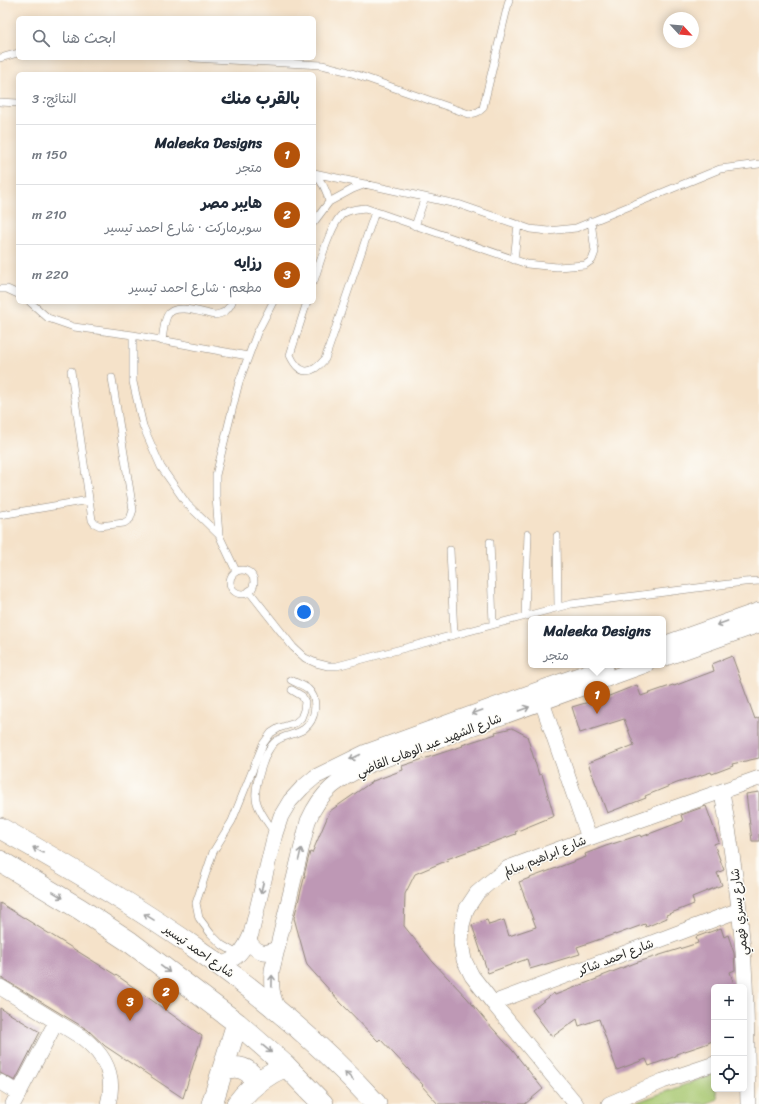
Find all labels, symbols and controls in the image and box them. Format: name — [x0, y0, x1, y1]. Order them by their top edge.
north arrow — [663, 12, 699, 48]
search box — [16, 16, 316, 60]
text: ابحث هنا — [62, 25, 116, 51]
icon: search — [30, 27, 52, 49]
text: بالقرب منك — [221, 83, 300, 113]
text: النتائج: 3 — [32, 87, 76, 110]
text: Maleeka Designs — [155, 130, 262, 156]
text: 150 m — [32, 143, 67, 166]
text: 1 — [284, 143, 290, 166]
text: متجر — [237, 156, 262, 179]
text: هايبر مصر — [201, 190, 262, 216]
text: 210 m — [32, 203, 67, 226]
text: 2 — [283, 203, 291, 226]
text: سوبرماركت · شارع احمد تيسير — [105, 216, 262, 239]
text: رزايه — [234, 250, 262, 276]
text: 220 m — [32, 263, 69, 286]
text: 3 — [283, 263, 291, 286]
text: مطعم · شارع احمد تيسير — [129, 276, 262, 299]
your location — [294, 602, 314, 622]
popup — [528, 616, 666, 668]
text: Maleeka Designs — [543, 618, 651, 644]
one-way arrow — [717, 619, 729, 627]
text: متجر — [543, 644, 569, 667]
pin: 1 — [584, 681, 610, 714]
one-way arrow — [517, 705, 530, 712]
street label: شارع الشهيد عبد الوهاب القاضي — [353, 707, 505, 783]
one-way arrow — [472, 708, 484, 716]
one-way arrow — [350, 754, 362, 761]
street label: شارع ابراهيم سالم — [500, 829, 590, 883]
one-way arrow — [32, 845, 44, 853]
one-way arrow — [296, 848, 304, 861]
street label: شارع يسري فهمي — [723, 867, 755, 957]
one-way arrow — [258, 881, 266, 894]
one-way arrow — [52, 892, 64, 900]
one-way arrow — [144, 913, 155, 921]
street label: شارع احمد تيسير — [158, 918, 239, 984]
street label: شارع احمد شاكر — [574, 932, 657, 982]
one-way arrow — [159, 964, 170, 973]
one-way arrow — [268, 975, 276, 988]
pin: 2 — [153, 978, 179, 1011]
map controls — [711, 984, 747, 1092]
button: + — [711, 984, 747, 1020]
pin: 3 — [117, 988, 143, 1021]
button: − — [711, 1020, 747, 1056]
one-way arrow — [261, 1045, 272, 1054]
button: locate — [711, 1056, 747, 1092]
one-way arrow — [344, 1071, 354, 1081]

